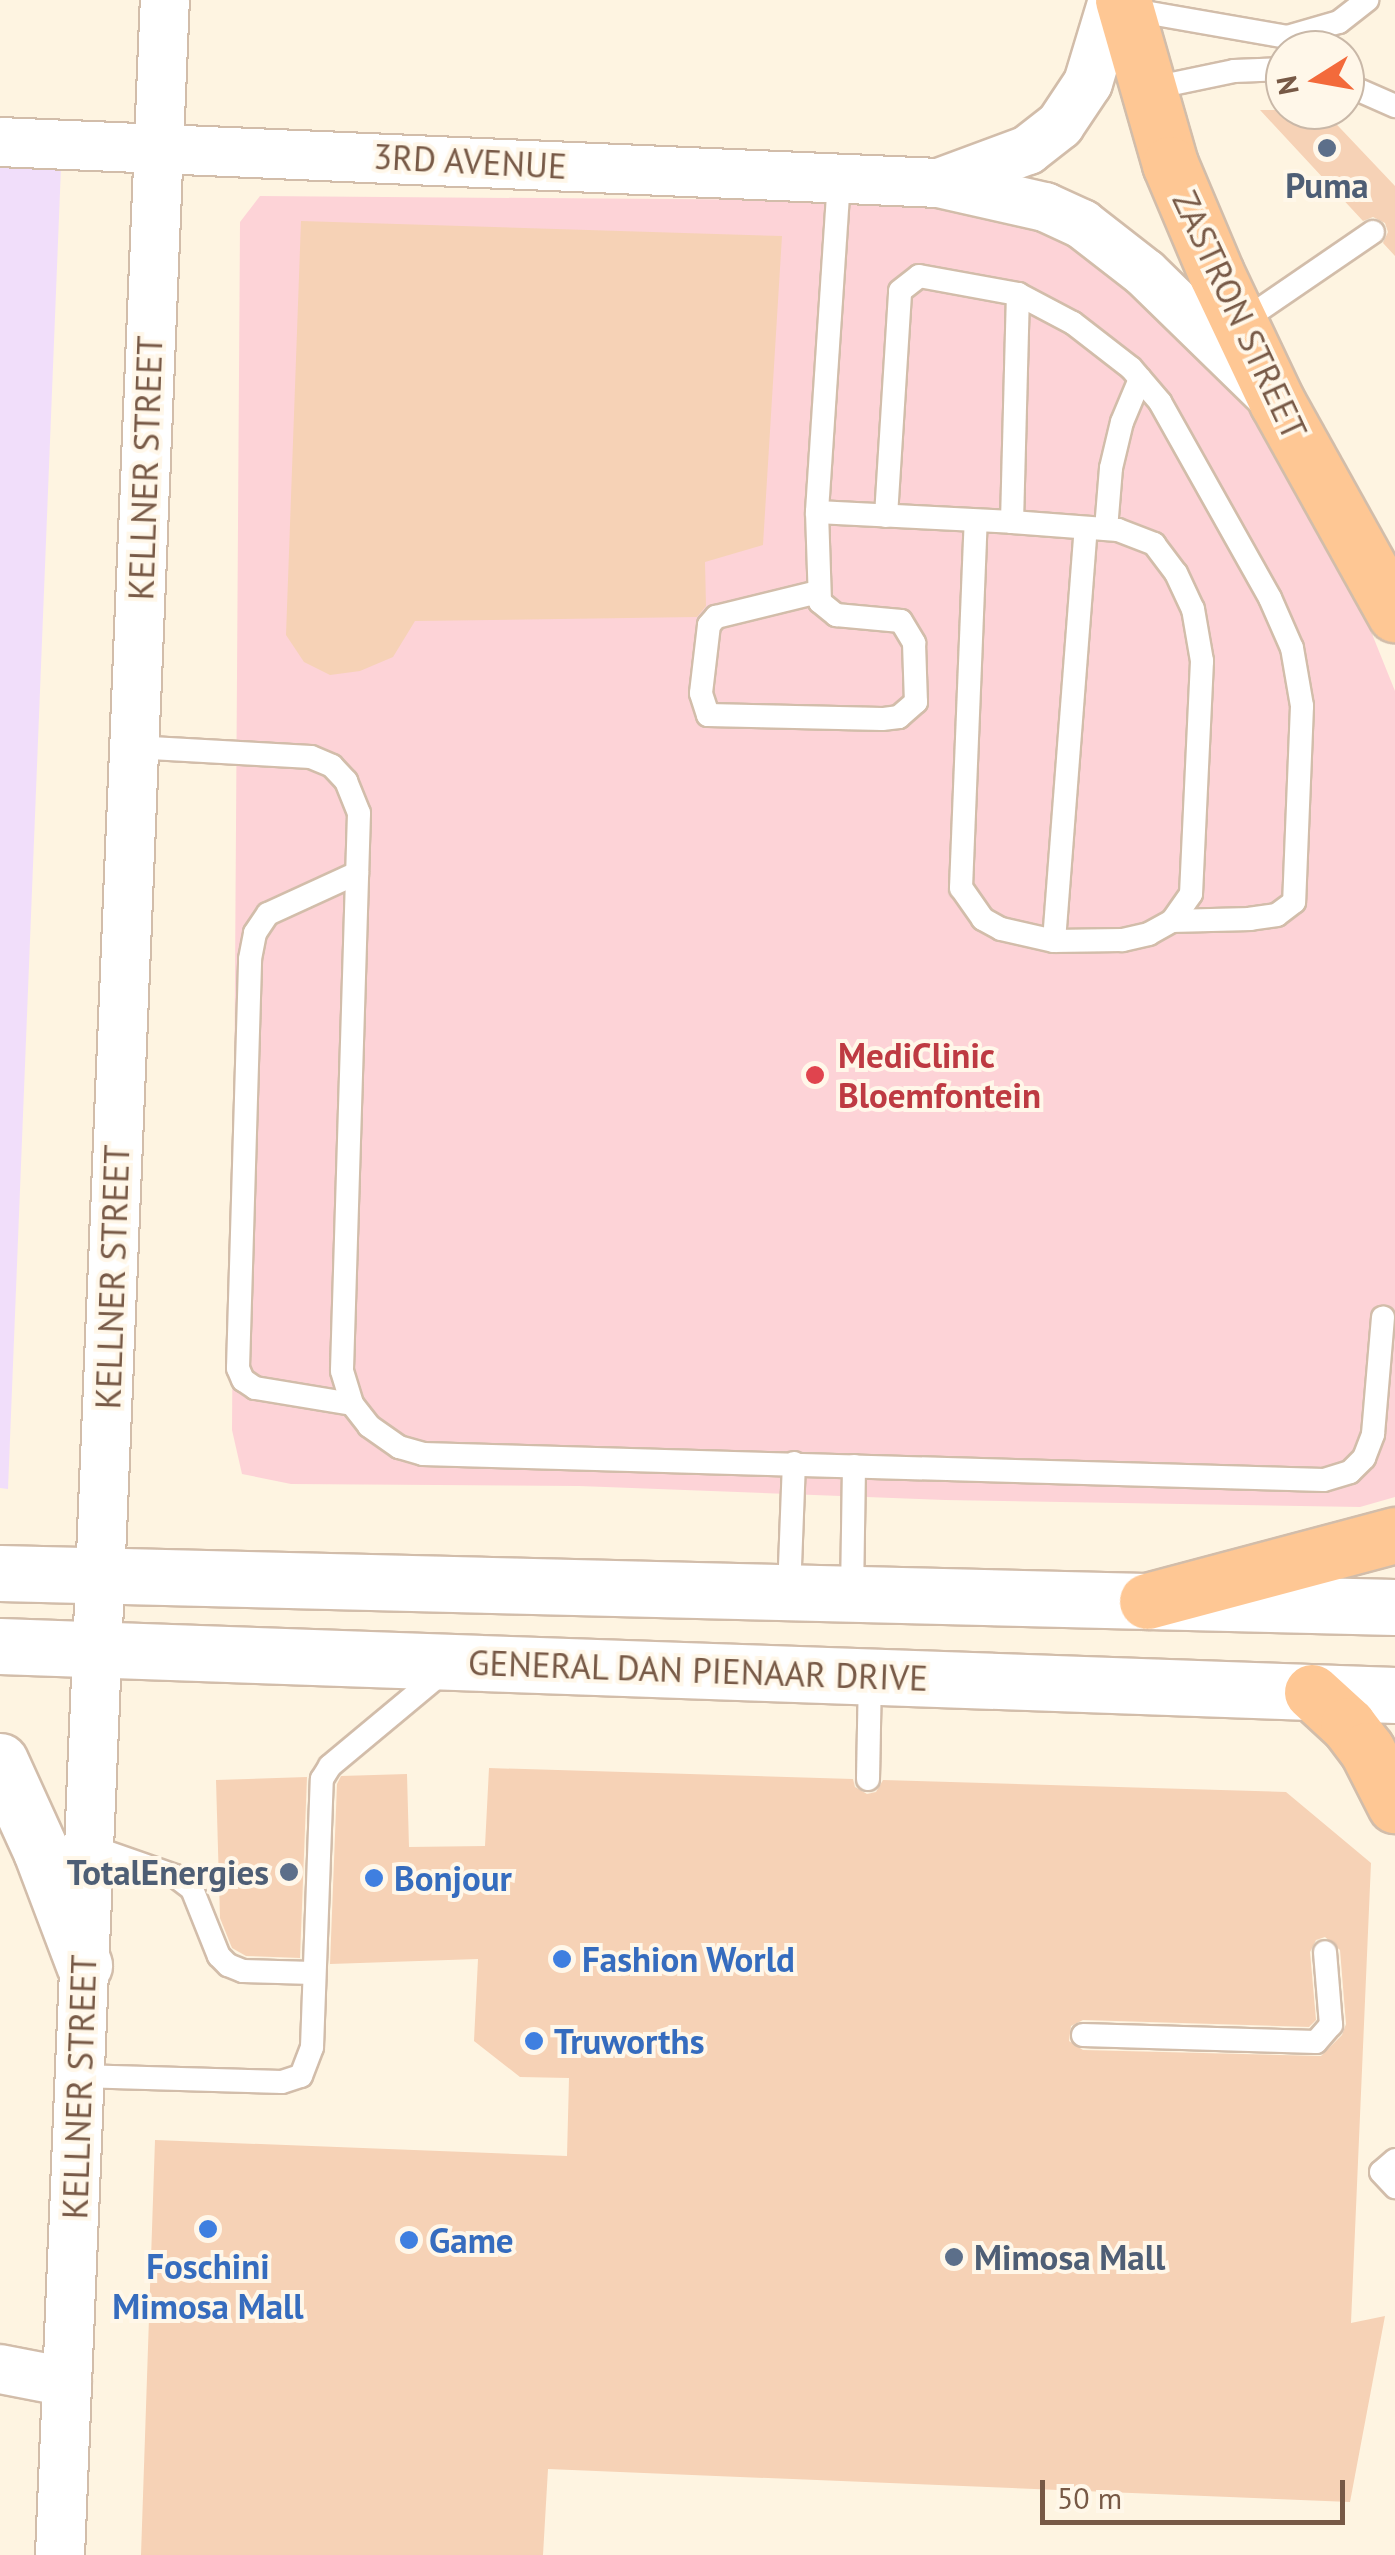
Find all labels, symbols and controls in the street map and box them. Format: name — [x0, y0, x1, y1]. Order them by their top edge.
north arrow — [1265, 30, 1365, 130]
text: N — [1267, 73, 1307, 98]
street label: 3RD AVENUE — [372, 135, 568, 187]
marker: Puma — [1316, 137, 1338, 159]
place label: Puma — [1285, 164, 1369, 206]
street label: ZASTRON STREET — [1164, 184, 1316, 446]
street label: KELLNER STREET — [119, 335, 171, 601]
place label: MediClinic Bloemfontein — [838, 1034, 1041, 1116]
marker: MediClinic Bloemfontein — [802, 1062, 828, 1088]
street label: KELLNER STREET — [86, 1144, 138, 1410]
street label: GENERAL DAN PIENAAR DRIVE — [467, 1641, 929, 1699]
place label: TotalEnergies — [67, 1851, 269, 1893]
place label: Bonjour — [394, 1857, 512, 1899]
marker: TotalEnergies — [278, 1861, 300, 1883]
marker: Bonjour — [363, 1867, 385, 1889]
place label: Fashion World — [582, 1938, 796, 1980]
marker: Fashion World — [551, 1948, 573, 1970]
street label: KELLNER STREET — [53, 1954, 105, 2220]
place label: Truworths — [554, 2020, 704, 2062]
marker: Truworths — [523, 2030, 545, 2052]
marker: Foschini Mimosa Mall — [197, 2218, 219, 2240]
place label: Game — [429, 2219, 514, 2261]
marker: Game — [398, 2229, 420, 2251]
place label: Mimosa Mall — [974, 2236, 1165, 2278]
place label: Foschini Mimosa Mall — [112, 2245, 304, 2327]
marker: Mimosa Mall — [943, 2246, 965, 2268]
scale bar — [1045, 2460, 1350, 2522]
text: 50 m — [1057, 2478, 1122, 2517]

